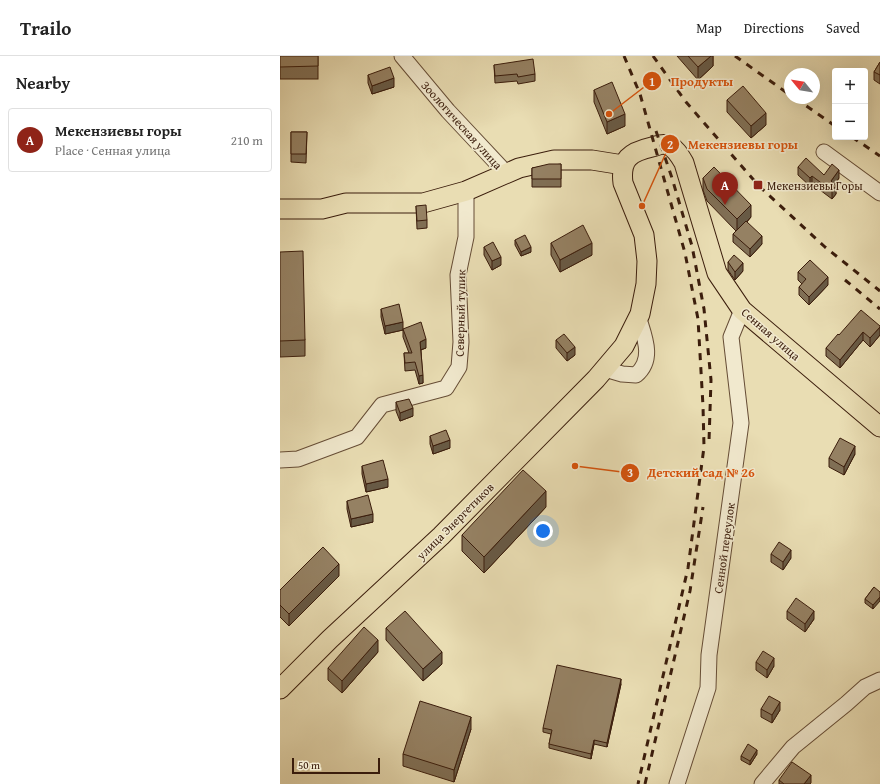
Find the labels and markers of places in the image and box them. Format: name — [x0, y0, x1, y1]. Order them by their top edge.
callout: Продукты — [642, 69, 741, 94]
callout: Мекензиевы горы — [660, 132, 806, 157]
pin: A — [712, 172, 738, 205]
place label: Мекензиевы Горы — [767, 177, 863, 194]
marker: Мекензиевы Горы — [752, 179, 764, 191]
callout: Детский сад № 26 — [620, 460, 763, 485]

